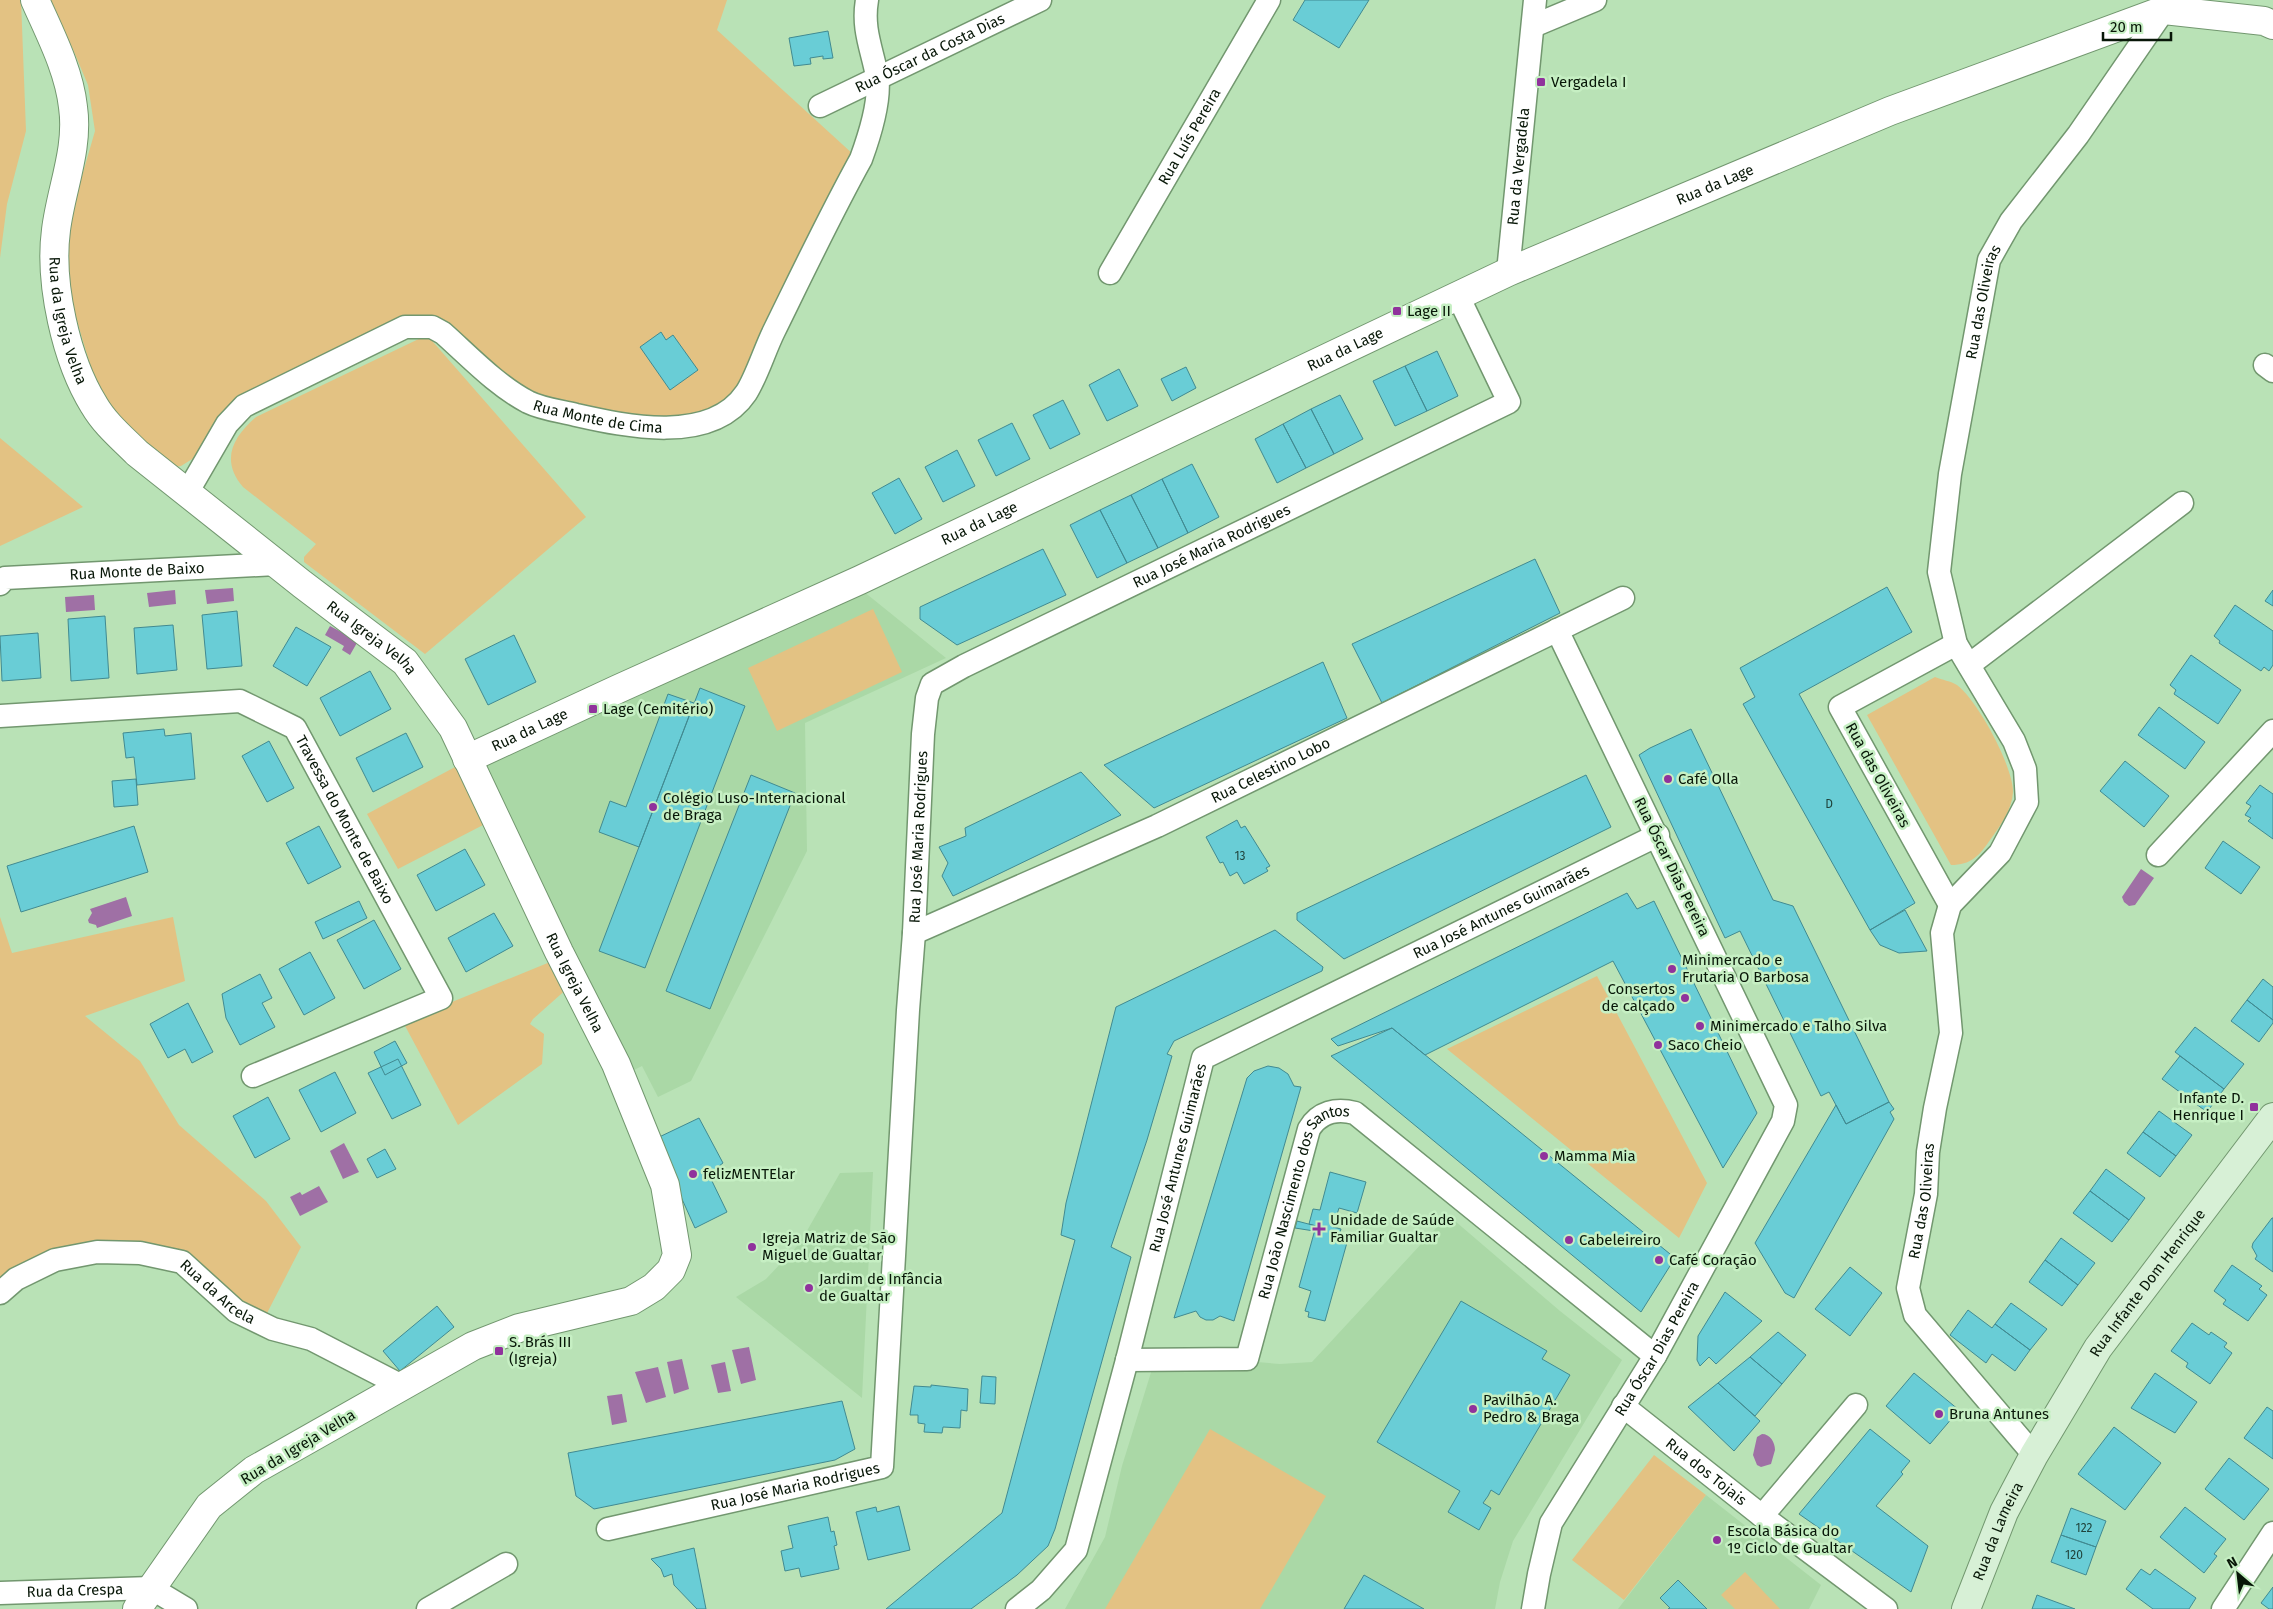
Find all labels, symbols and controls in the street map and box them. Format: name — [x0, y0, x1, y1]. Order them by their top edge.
street label: Rua Óscar da Costa Dias — [852, 9, 1008, 97]
scale bar — [2103, 10, 2170, 42]
text: 20 m — [2110, 18, 2143, 36]
place label: Vergadela I — [1551, 73, 1626, 91]
marker: Vergadela I — [1535, 76, 1547, 88]
street label: Rua Luís Pereira — [1154, 85, 1225, 188]
street label: Rua da Vergadela — [1504, 107, 1533, 226]
street label: Rua da Lage — [1674, 160, 1756, 209]
street label: Rua das Oliveiras — [1962, 241, 2005, 361]
street label: Rua da Igreja Velha — [45, 256, 91, 387]
place label: Lage II — [1407, 302, 1451, 320]
marker: Lage II — [1391, 305, 1403, 317]
street label: Rua da Lage — [1304, 324, 1386, 375]
street label: Rua Monte de Cima — [531, 396, 663, 437]
street label: Rua da Lage — [938, 497, 1020, 549]
street label: Rua José Maria Rodrigues — [1130, 500, 1293, 592]
street label: Rua Monte de Baixo — [69, 559, 205, 584]
street label: Rua Igreja Velha — [323, 597, 420, 678]
place label: Lage (Cemitério) — [603, 700, 713, 718]
marker: Lage (Cemitério) — [587, 703, 599, 715]
street label: Rua da Lage — [489, 705, 571, 755]
street label: Rua das Oliveiras — [1842, 720, 1914, 830]
street label: Travessa do Monte de Baixo — [292, 732, 397, 907]
street label: Rua Celestino Lobo — [1208, 734, 1333, 807]
street label: Rua José Maria Rodrigues — [905, 750, 931, 924]
place label: Café Olla — [1678, 770, 1739, 788]
marker: Café Olla — [1662, 773, 1674, 785]
place label: Colégio Luso-Internacional de Braga — [663, 789, 846, 824]
street label: Rua Óscar Dias Pereira — [1630, 794, 1714, 940]
house number: D — [1825, 797, 1833, 811]
marker: Colégio Luso-Internacional de Braga — [647, 801, 659, 813]
house number: 13 — [1234, 849, 1246, 863]
street label: Rua José Antunes Guimarães — [1410, 861, 1592, 963]
street label: Rua Igreja Velha — [542, 930, 607, 1036]
place label: Minimercado e Frutaria O Barbosa — [1682, 951, 1809, 986]
marker: Minimercado e Frutaria O Barbosa — [1666, 963, 1678, 975]
place label: Consertos de calçado — [1602, 980, 1675, 1015]
marker: Consertos de calçado — [1679, 992, 1691, 1004]
place label: Minimercado e Talho Silva — [1710, 1017, 1887, 1035]
marker: Minimercado e Talho Silva — [1694, 1020, 1706, 1032]
place label: Saco Cheio — [1668, 1036, 1742, 1054]
marker: Saco Cheio — [1652, 1039, 1664, 1051]
street label: Rua José Antunes Guimarães — [1145, 1061, 1210, 1254]
place label: Infante D. Henrique I — [2173, 1089, 2244, 1124]
marker: Infante D. Henrique I — [2248, 1101, 2260, 1113]
street label: Rua João Nascimento dos Santos — [1255, 1102, 1351, 1301]
street label: Rua das Oliveiras — [1905, 1142, 1938, 1260]
place label: Mamma Mia — [1554, 1147, 1636, 1165]
marker: Mamma Mia — [1538, 1150, 1550, 1162]
place label: felizMENTElar — [703, 1165, 795, 1183]
marker: felizMENTElar — [687, 1168, 699, 1180]
street label: Rua Infante Dom Henrique — [2086, 1205, 2209, 1360]
place label: Unidade de Saúde Familiar Gualtar — [1330, 1211, 1455, 1246]
marker: Unidade de Saúde Familiar Gualtar — [1312, 1222, 1326, 1236]
place label: Igreja Matriz de São Miguel de Gualtar — [762, 1229, 896, 1264]
place label: Cabeleireiro — [1579, 1231, 1661, 1249]
marker: Cabeleireiro — [1563, 1234, 1575, 1246]
marker: Igreja Matriz de São Miguel de Gualtar — [746, 1241, 758, 1253]
place label: Café Coração — [1669, 1251, 1757, 1269]
marker: Café Coração — [1653, 1254, 1665, 1266]
street label: Rua da Arcela — [176, 1256, 258, 1328]
place label: Jardim de Infância de Gualtar — [819, 1270, 943, 1305]
street label: Rua Óscar Dias Pereira — [1611, 1278, 1703, 1419]
marker: Jardim de Infância de Gualtar — [803, 1282, 815, 1294]
place label: S. Brás III (Igreja) — [509, 1333, 571, 1368]
marker: S. Brás III (Igreja) — [493, 1345, 505, 1357]
place label: Pavilhão A. Pedro & Braga — [1483, 1391, 1579, 1426]
marker: Pavilhão A. Pedro & Braga — [1467, 1403, 1479, 1415]
place label: Bruna Antunes — [1949, 1405, 2049, 1423]
street label: Rua da Igreja Velha — [237, 1406, 359, 1488]
marker: Bruna Antunes — [1933, 1408, 1945, 1420]
street label: Rua dos Tojais — [1662, 1434, 1750, 1509]
street label: Rua José Maria Rodrigues — [709, 1459, 882, 1514]
street label: Rua da Lameira — [1969, 1479, 2027, 1583]
house number: 122 — [2075, 1521, 2093, 1535]
place label: Escola Básica do 1º Ciclo de Gualtar — [1727, 1522, 1853, 1557]
marker: Escola Básica do 1º Ciclo de Gualtar — [1711, 1534, 1723, 1546]
house number: 120 — [2065, 1548, 2083, 1562]
north arrow — [2213, 1549, 2263, 1599]
text: N — [2224, 1553, 2240, 1573]
street label: Rua da Crespa — [26, 1580, 124, 1601]

